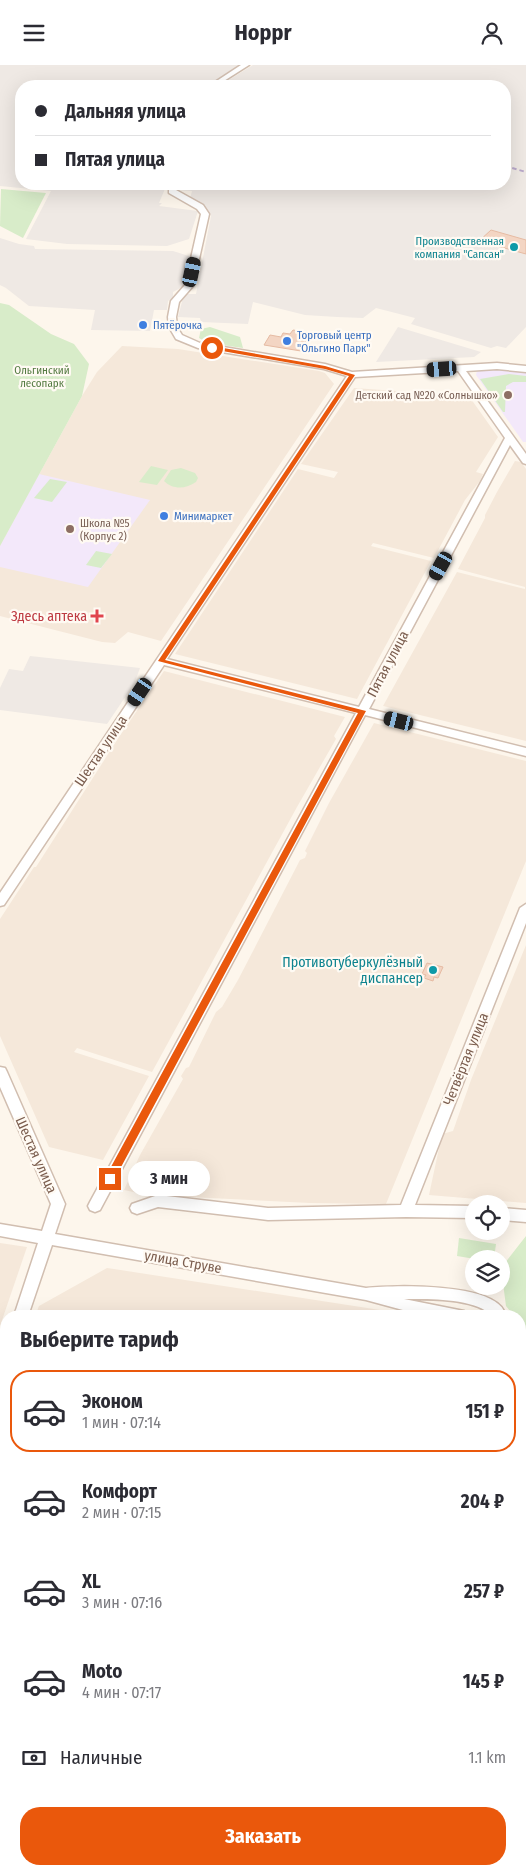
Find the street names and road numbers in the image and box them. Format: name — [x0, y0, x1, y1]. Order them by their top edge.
street label: Пятая улица — [363, 628, 413, 700]
street label: Шестая улица — [71, 712, 131, 790]
street label: Четвёртая улица — [440, 1010, 492, 1108]
street label: Шестая улица — [12, 1114, 60, 1196]
street label: улица Струве — [143, 1247, 223, 1277]

